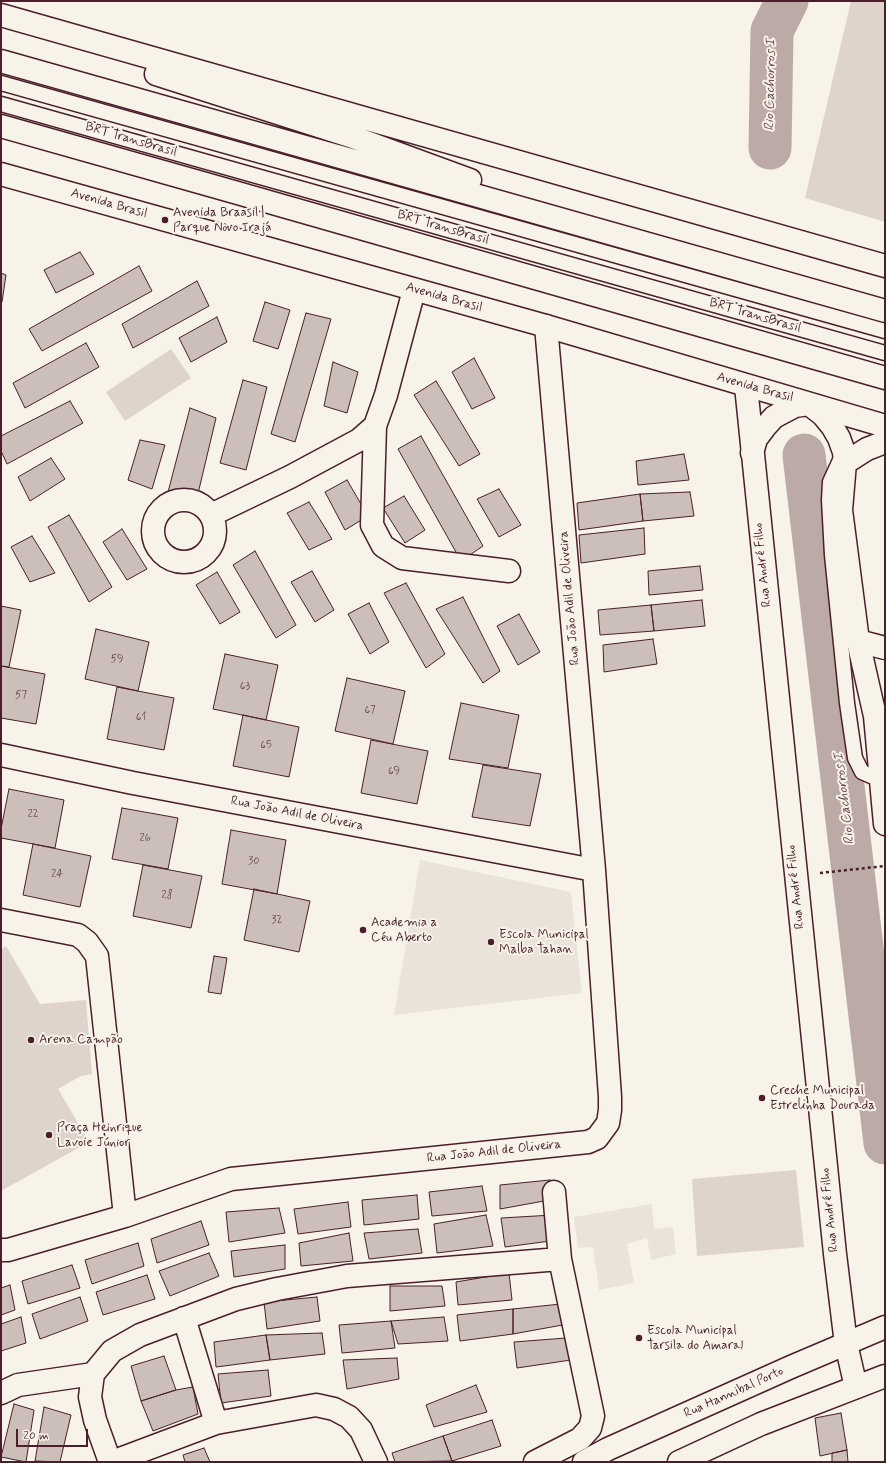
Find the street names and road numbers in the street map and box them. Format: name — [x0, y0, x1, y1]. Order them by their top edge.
street label: BRT TransBrasil — [83, 119, 179, 161]
street label: Avenida Brasil — [69, 186, 149, 222]
street label: BRT TransBrasil — [395, 207, 491, 249]
street label: Avenida Brasil — [404, 280, 484, 316]
street label: BRT TransBrasil — [707, 295, 803, 337]
street label: Avenida Brasil — [715, 370, 795, 406]
street label: Rua André Filho — [751, 522, 775, 608]
street label: Rua João Adil de Oliveira — [556, 530, 584, 666]
street label: Rua João Adil de Oliveira — [229, 793, 365, 835]
street label: Rua André Filho — [784, 844, 808, 930]
street label: Rua João Adil de Oliveira — [426, 1137, 562, 1167]
street label: Rua André Filho — [818, 1167, 842, 1253]
street label: Rua Hannibal Porto — [682, 1364, 786, 1422]

